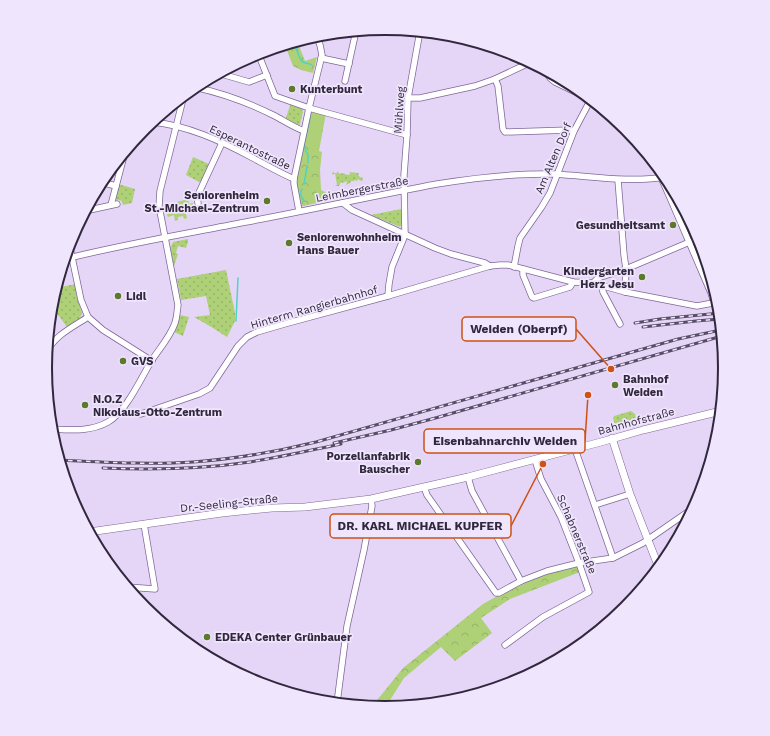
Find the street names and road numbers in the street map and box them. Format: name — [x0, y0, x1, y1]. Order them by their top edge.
street label: Mühlweg — [391, 86, 408, 134]
street label: Am Alten Dorf — [533, 120, 575, 196]
street label: Esperantostraße — [207, 122, 292, 173]
street label: Leimbergerstraße — [315, 174, 410, 205]
street label: Hinterm Rangierbahnhof — [249, 283, 380, 332]
street label: Bahnhofstraße — [596, 405, 676, 438]
street label: Dr.-Seeling-Straße — [180, 492, 279, 515]
street label: Schabnerstraße — [554, 493, 599, 576]

